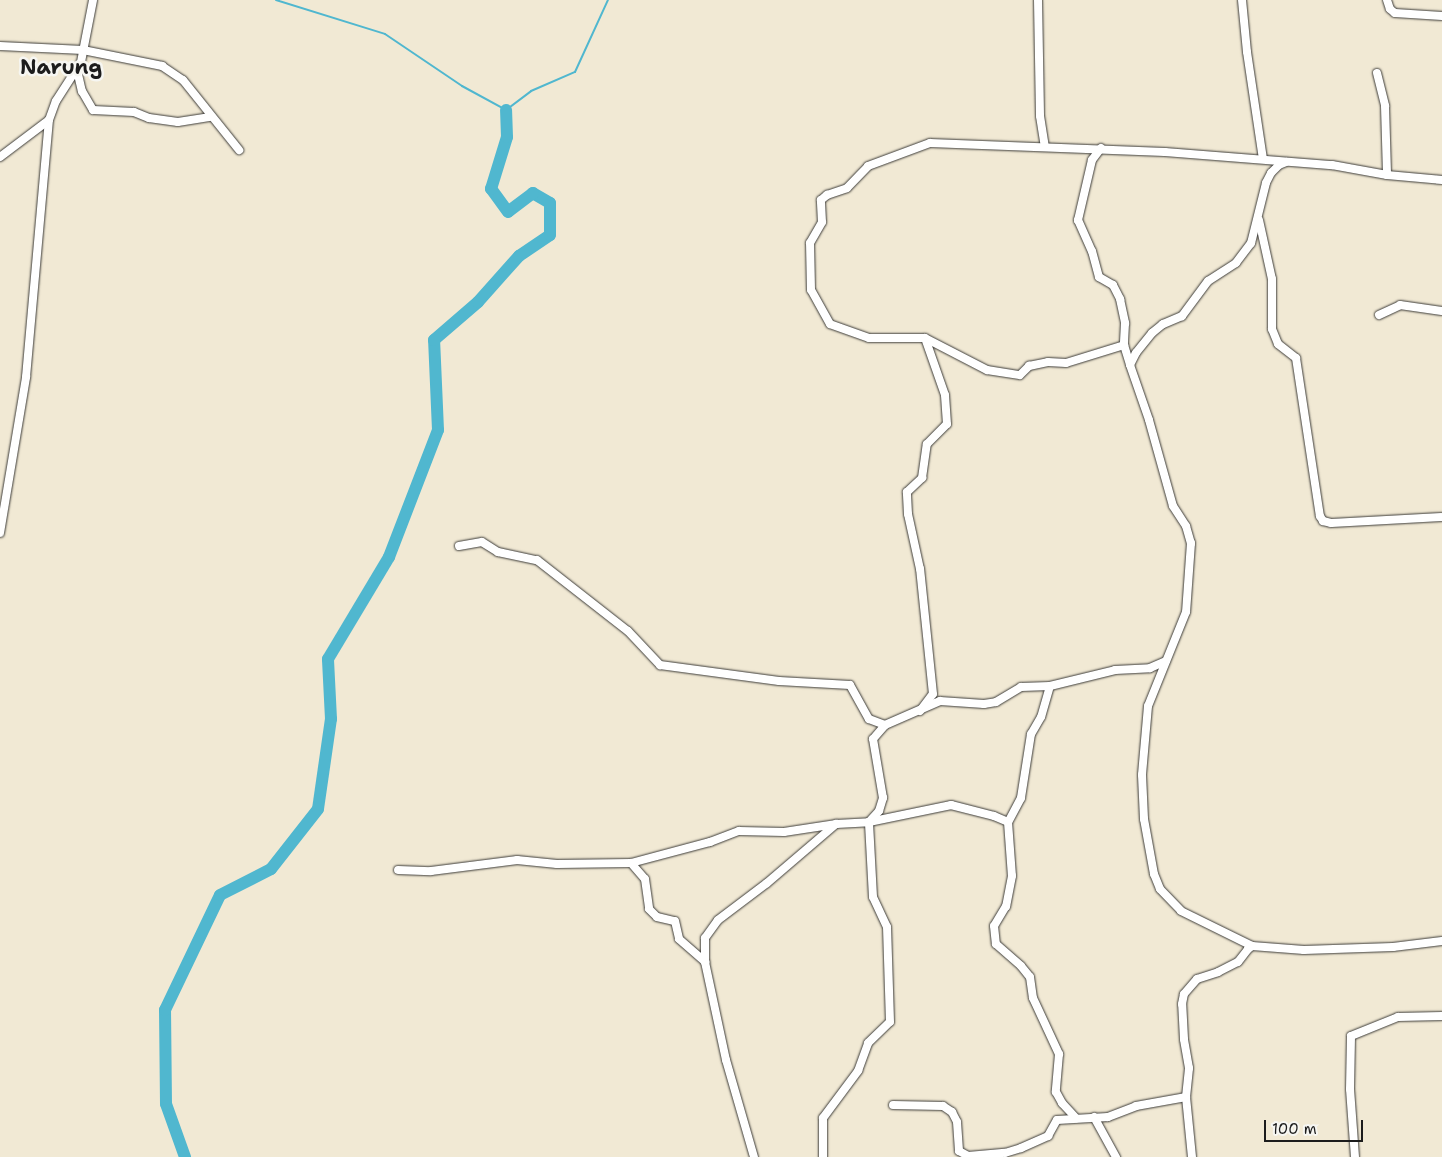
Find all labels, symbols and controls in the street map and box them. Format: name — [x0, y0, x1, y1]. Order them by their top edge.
district label: Narung — [20, 54, 102, 80]
scale bar — [1267, 1110, 1366, 1142]
text: 100 m — [1272, 1119, 1317, 1139]

